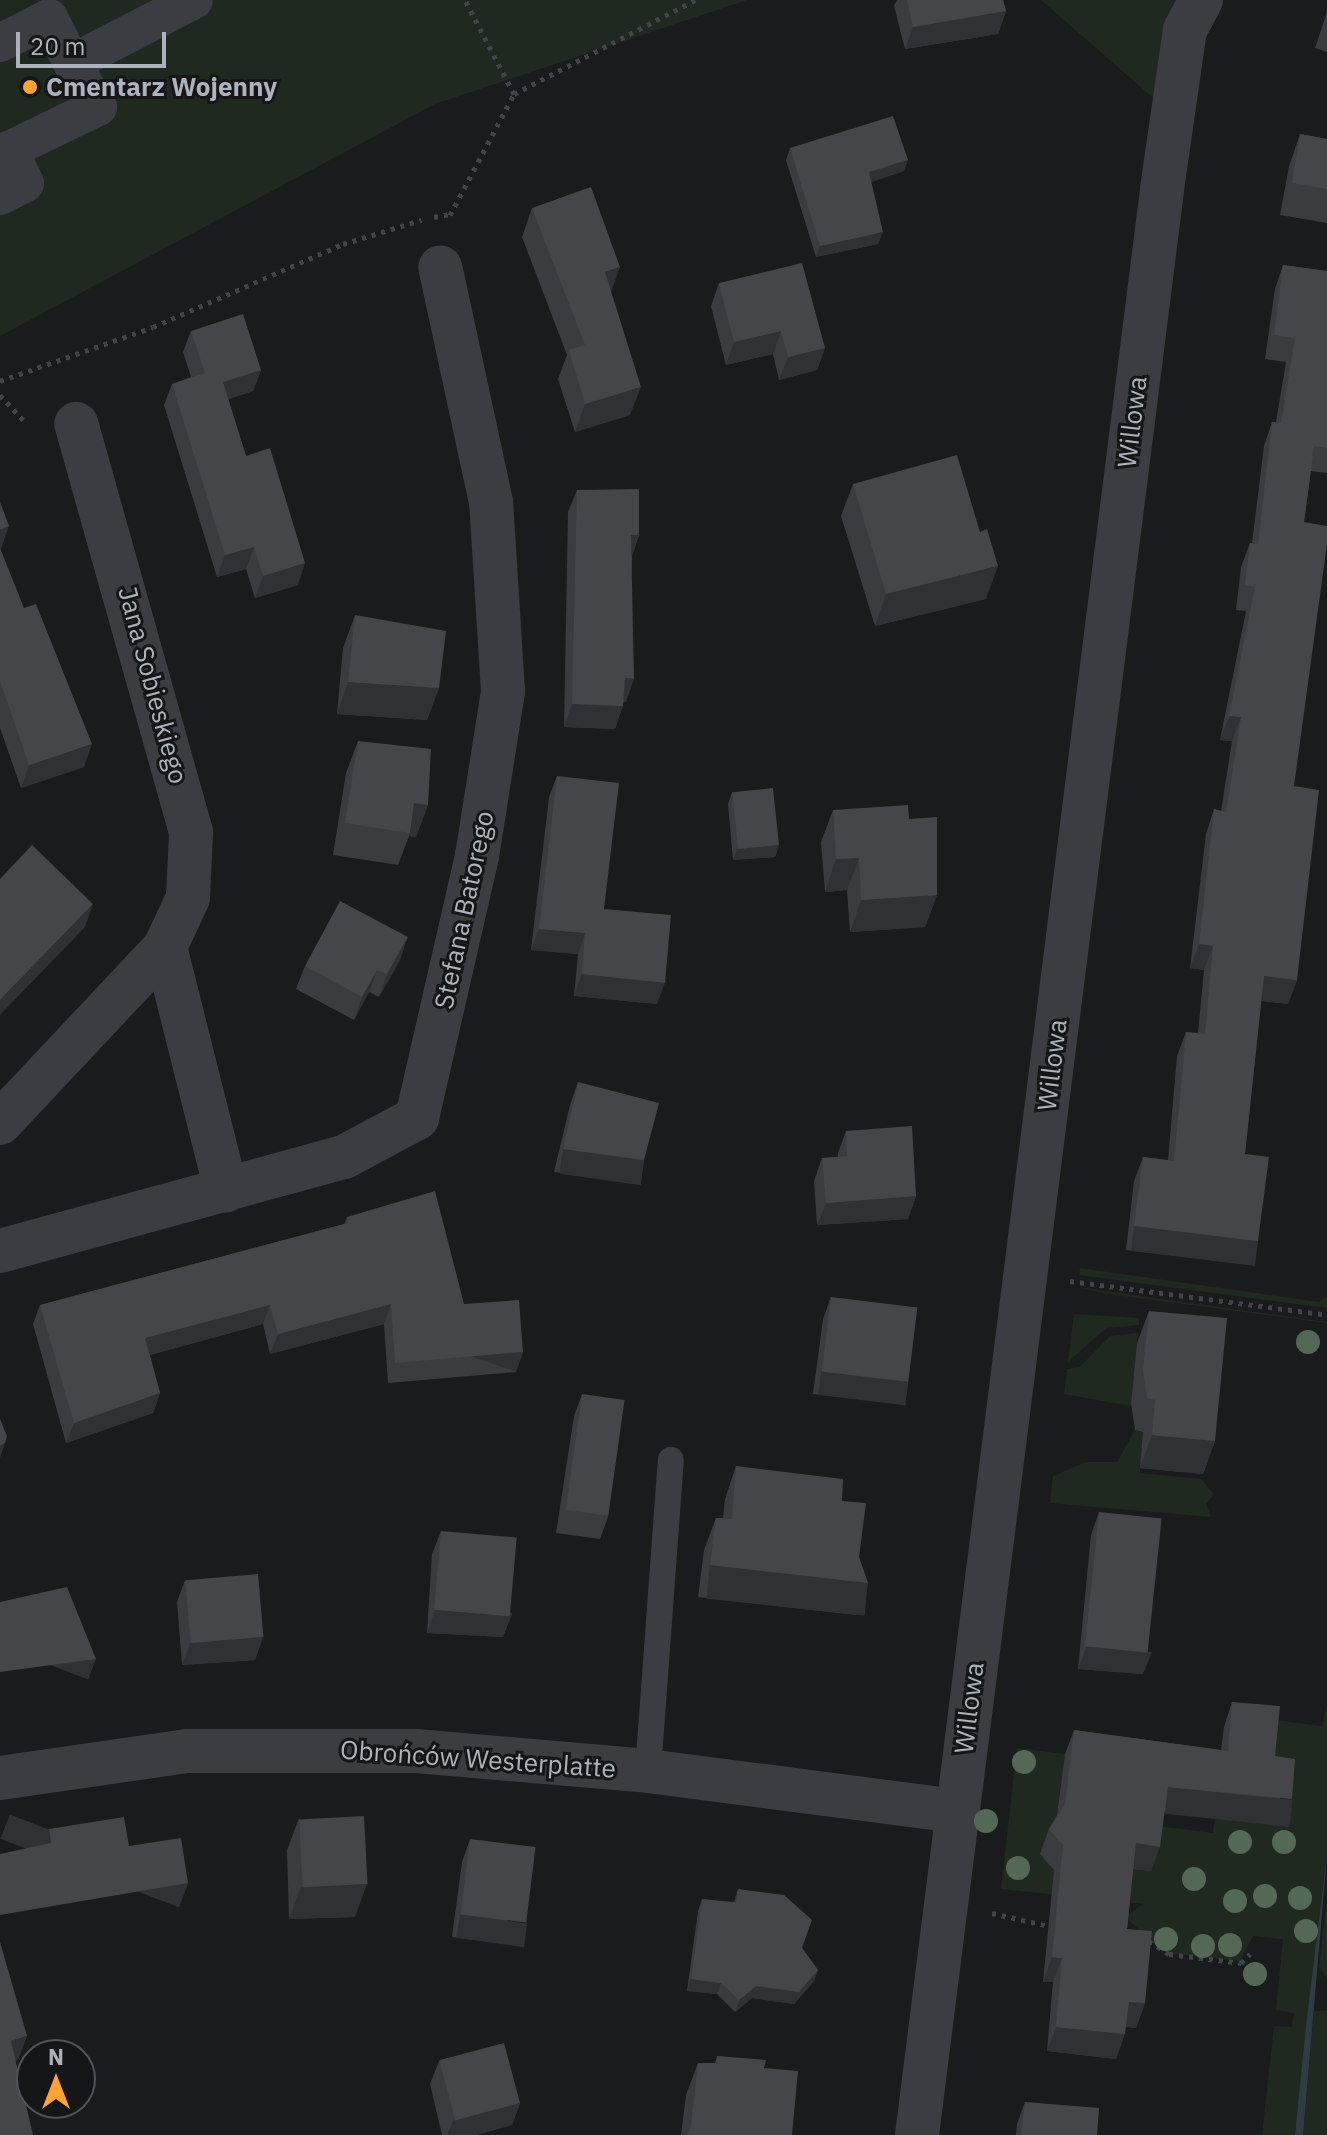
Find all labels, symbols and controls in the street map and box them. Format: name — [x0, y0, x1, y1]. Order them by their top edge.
scale bar — [20, 16, 170, 66]
text: 20 m — [30, 30, 85, 62]
place label: Cmentarz Wojenny — [46, 71, 277, 103]
marker: Cmentarz Wojenny — [21, 78, 39, 96]
street label: Willowa — [1111, 375, 1153, 469]
street label: Jana Sobieskiego — [112, 583, 194, 787]
street label: Stefana Batorego — [428, 808, 500, 1012]
street label: Willowa — [1031, 1018, 1073, 1112]
street label: Willowa — [948, 1661, 990, 1755]
street label: Obrońców Westerplatte — [339, 1734, 617, 1784]
north arrow — [16, 2039, 96, 2119]
text: N — [48, 2042, 64, 2071]

